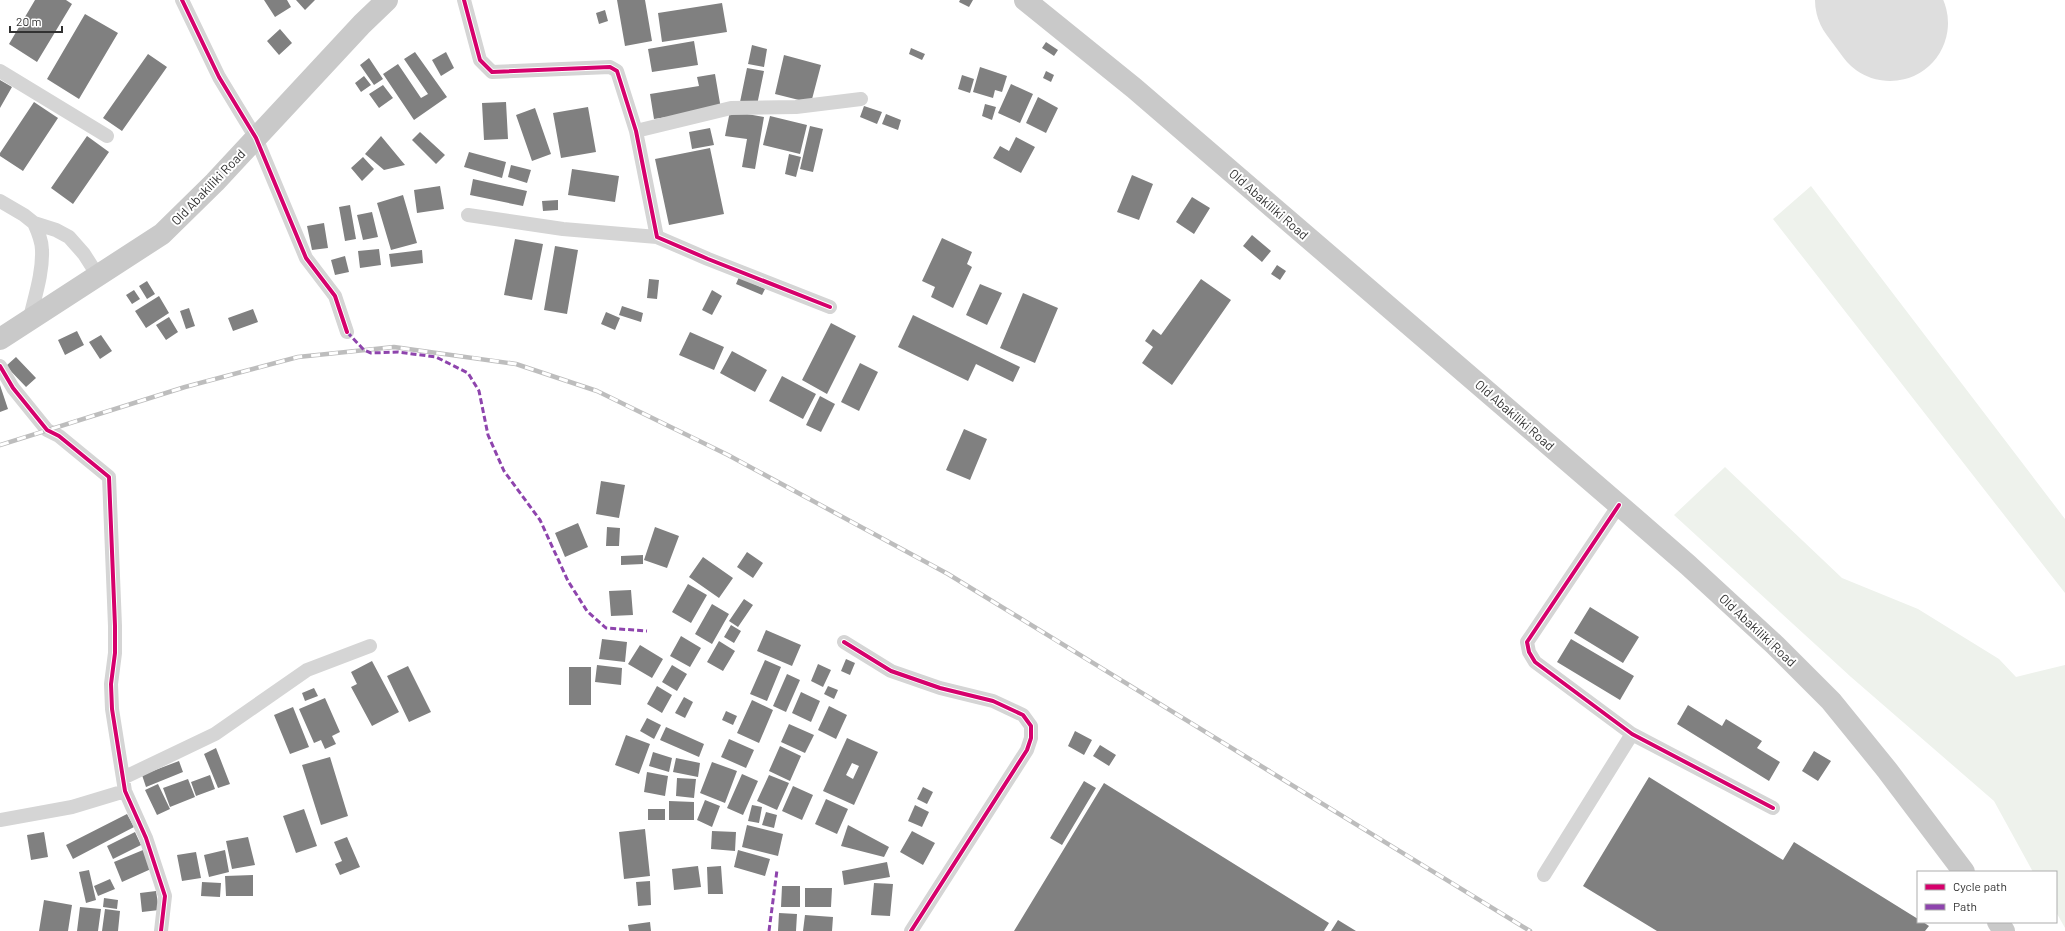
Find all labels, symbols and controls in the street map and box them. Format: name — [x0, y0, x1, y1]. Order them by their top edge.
scale bar — [10, 8, 62, 34]
text: 20 m — [16, 14, 42, 28]
street label: Old Abakiliki Road — [168, 146, 248, 228]
street label: Old Abakiliki Road — [1226, 165, 1312, 243]
street label: Old Abakiliki Road — [1472, 376, 1558, 454]
street label: Old Abakiliki Road — [1716, 590, 1800, 670]
legend — [1917, 871, 2057, 923]
text: Cycle path — [1953, 879, 2007, 893]
text: Path — [1953, 899, 1977, 913]

